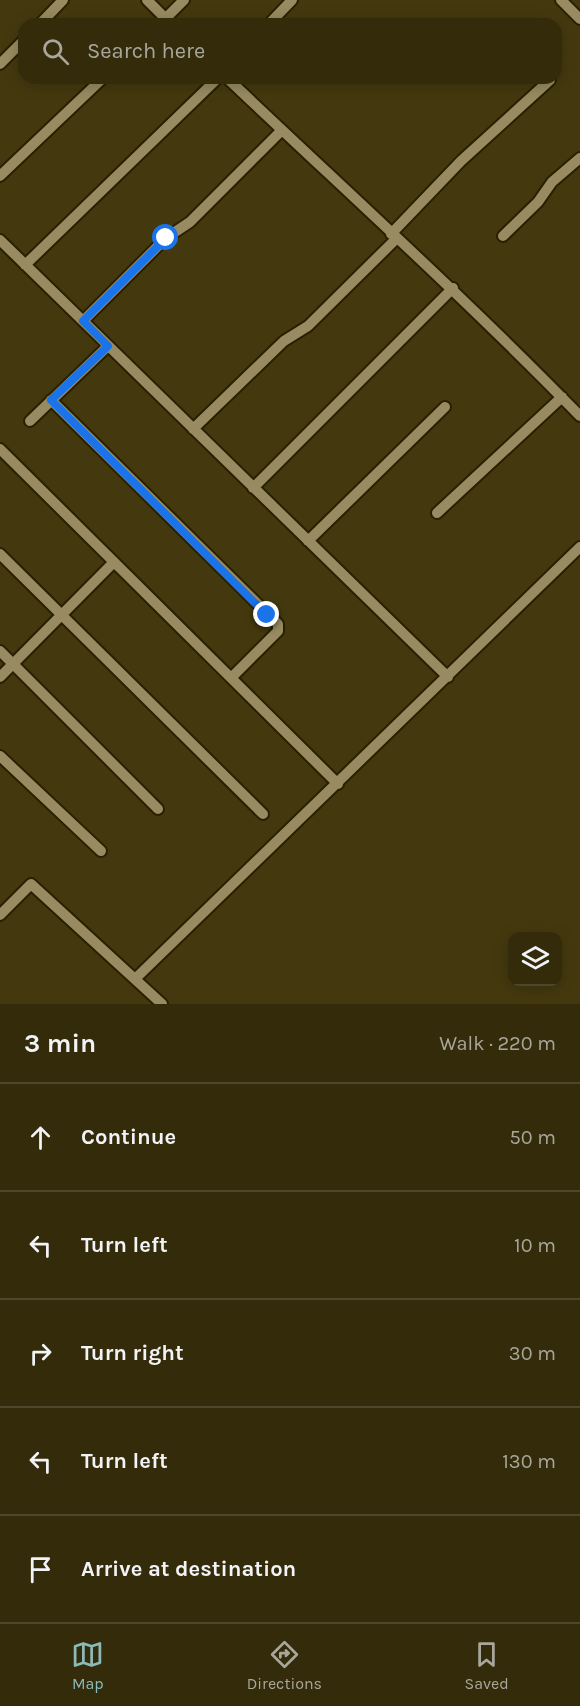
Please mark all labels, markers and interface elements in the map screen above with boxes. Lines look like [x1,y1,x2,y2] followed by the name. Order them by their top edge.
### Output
[18,18,562,84] search box
[39,35,72,68] icon: search
[87,38,205,64] text: Search here
[152,224,178,250] route start
[253,601,279,627] route end
[508,932,562,986] map controls
[508,932,562,986] button: layers
[24,1028,96,1059] text: 3 min
[439,1032,556,1055] text: Walk · 220 m
[24,1121,57,1154] icon: ahead
[81,1124,176,1150] text: Continue
[509,1126,556,1149] text: 50 m
[24,1229,57,1262] icon: left
[81,1232,168,1258] text: Turn left
[514,1234,556,1257] text: 10 m
[24,1337,57,1370] icon: right
[81,1340,184,1366] text: Turn right
[509,1342,556,1365] text: 30 m
[24,1445,57,1478] icon: left
[81,1448,168,1474] text: Turn left
[502,1450,556,1473] text: 130 m
[24,1553,57,1586] icon: arrive
[81,1556,296,1582] text: Arrive at destination
[71,1638,104,1693] tab: Map
[247,1638,322,1693] tab: Directions
[465,1638,509,1693] tab: Saved

